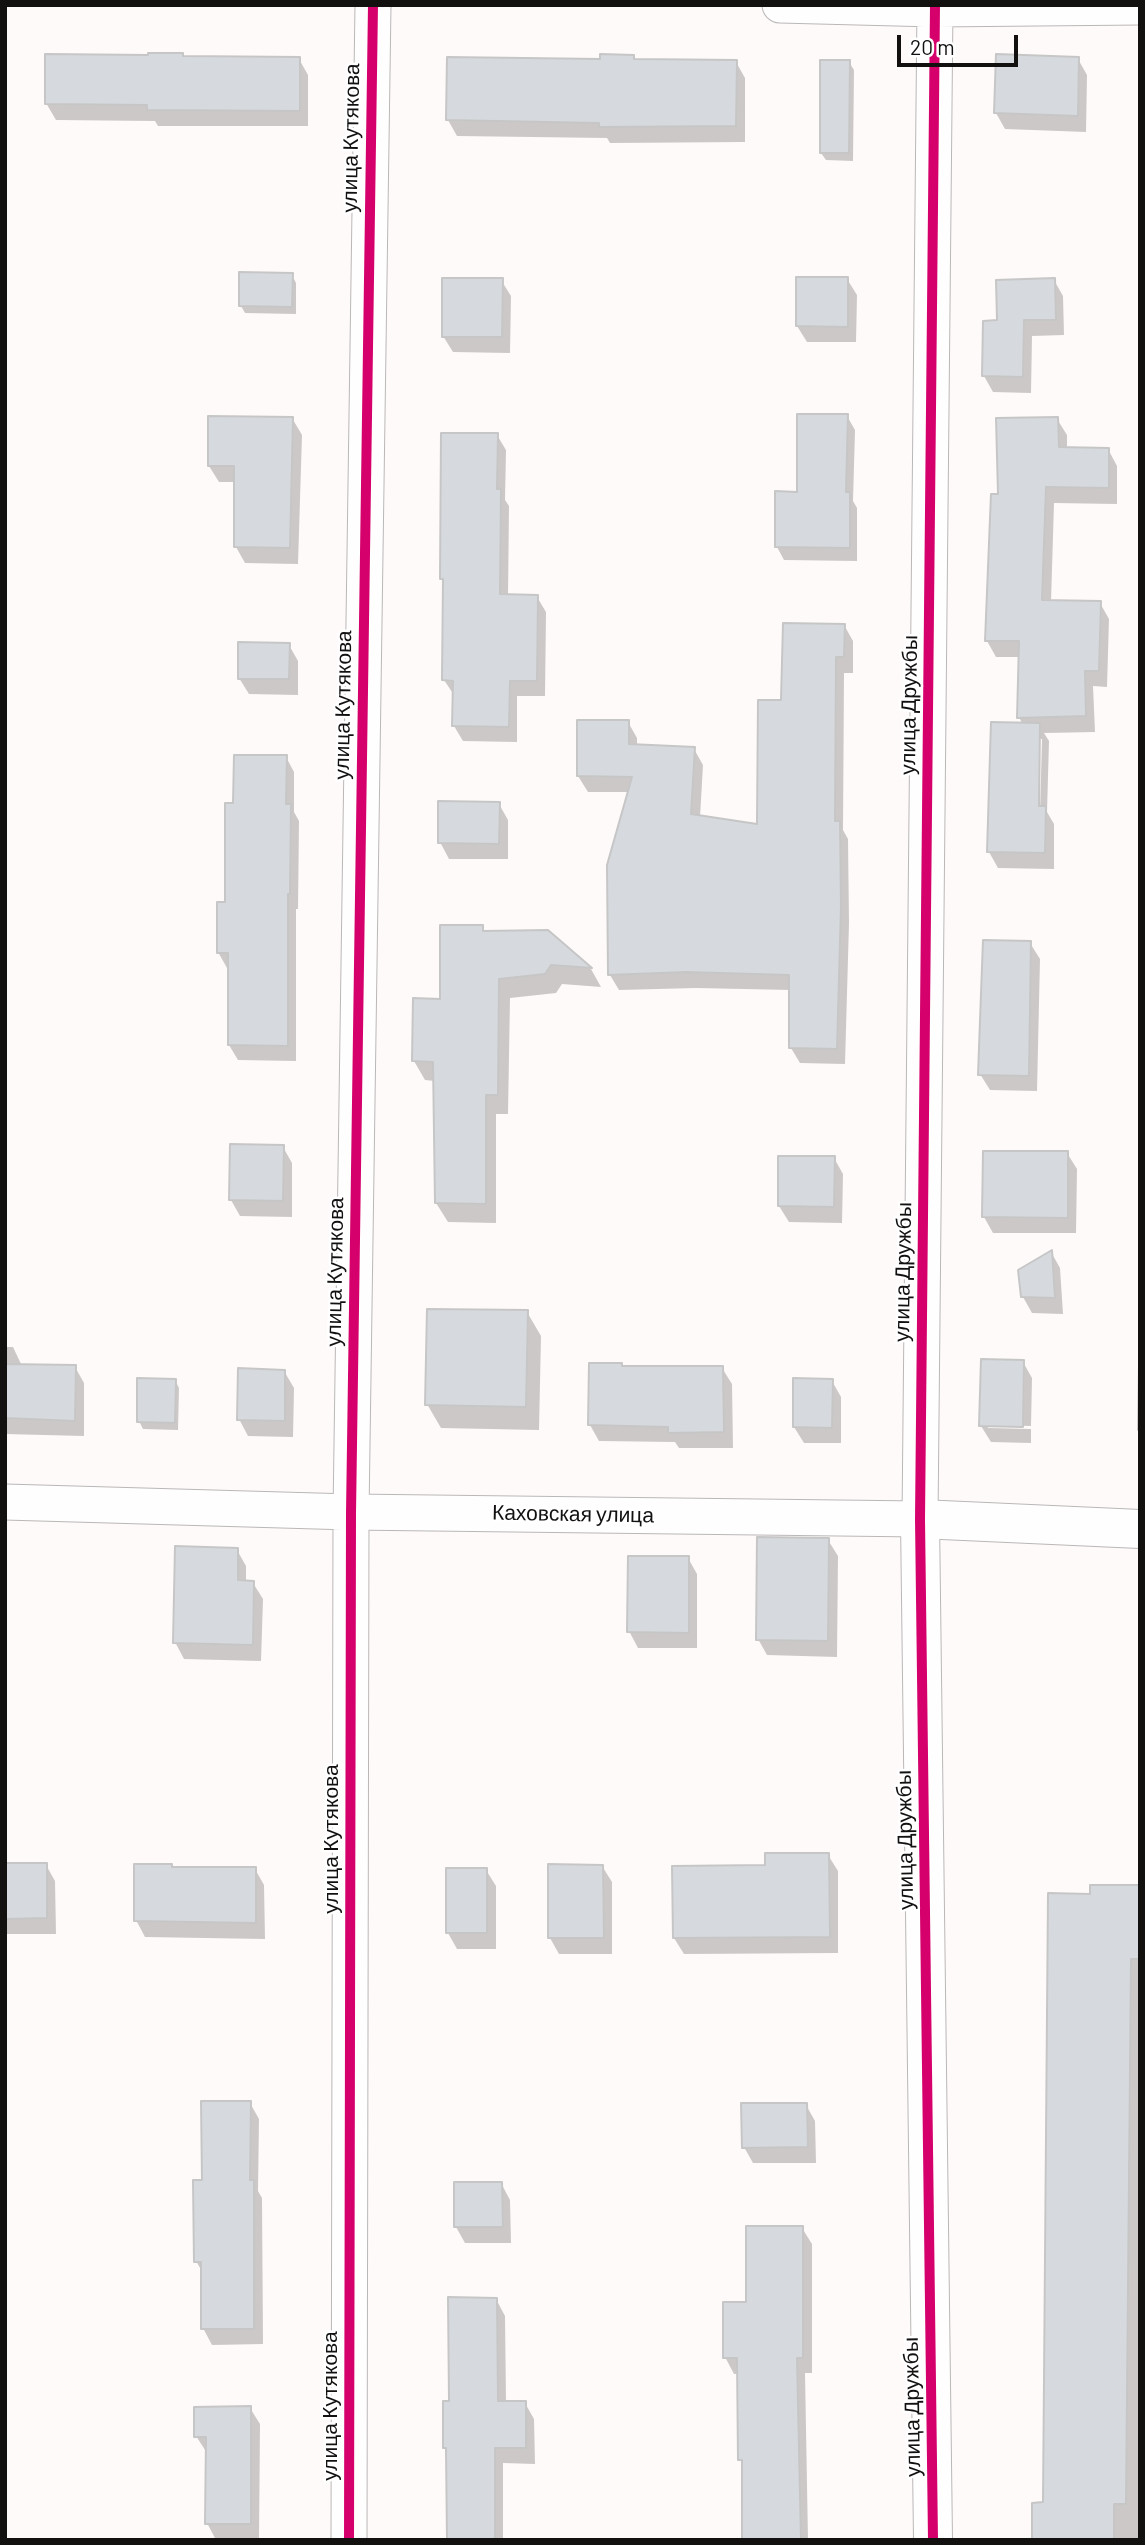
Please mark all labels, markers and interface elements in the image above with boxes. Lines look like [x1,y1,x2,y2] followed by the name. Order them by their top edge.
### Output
[900,21,1021,65] scale bar
[910,34,955,59] text: 20 m
[337,63,365,213] street label: улица Кутякова
[329,630,357,780] street label: улица Кутякова
[895,635,923,775] street label: улица Дружбы
[321,1197,349,1347] street label: улица Кутякова
[889,1202,917,1342] street label: улица Дружбы
[492,1500,654,1528] street label: Каховская улица
[318,1764,344,1914] street label: улица Кутякова
[891,1770,919,1910] street label: улица Дружбы
[317,2331,343,2481] street label: улица Кутякова
[898,2337,926,2477] street label: улица Дружбы

